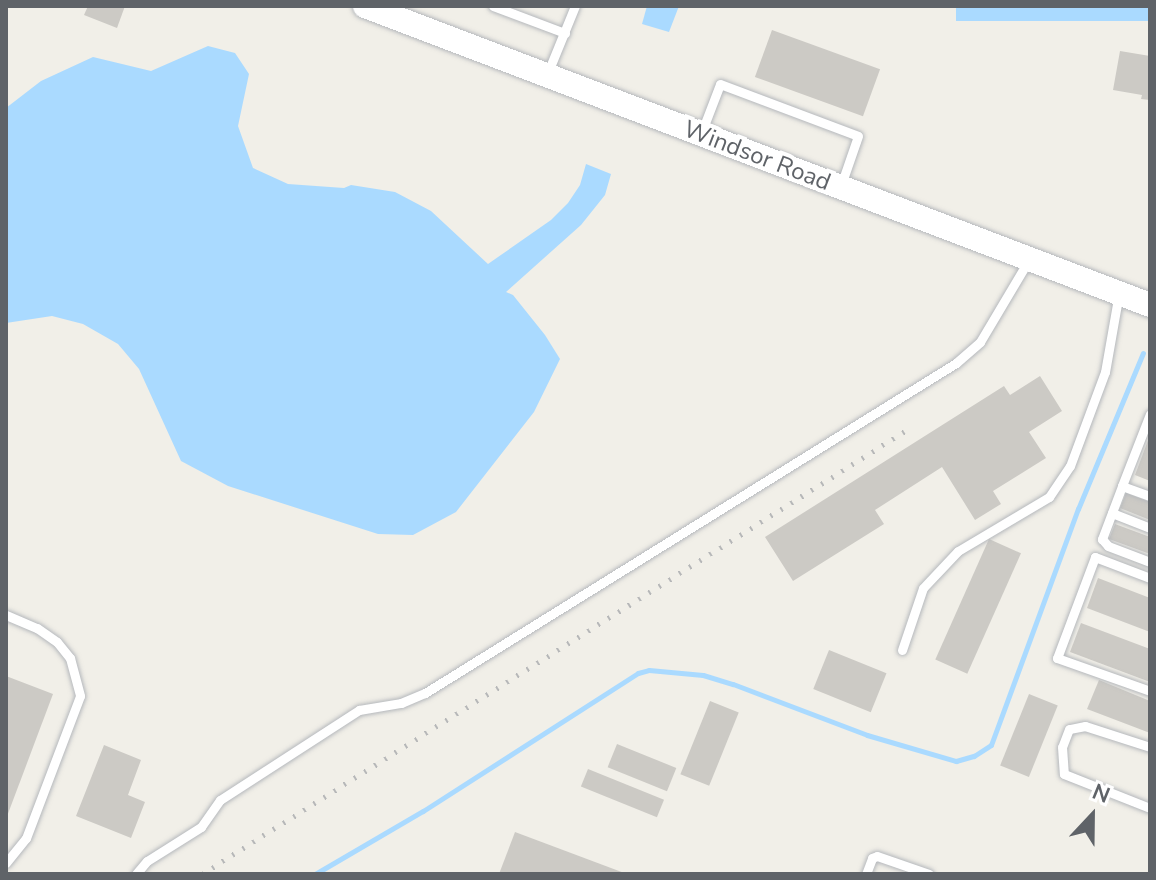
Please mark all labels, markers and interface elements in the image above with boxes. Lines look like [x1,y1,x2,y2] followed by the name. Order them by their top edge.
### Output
[679,115,835,197] street label: Windsor Road
[1052,776,1132,856] north arrow
[1088,777,1114,811] text: N

